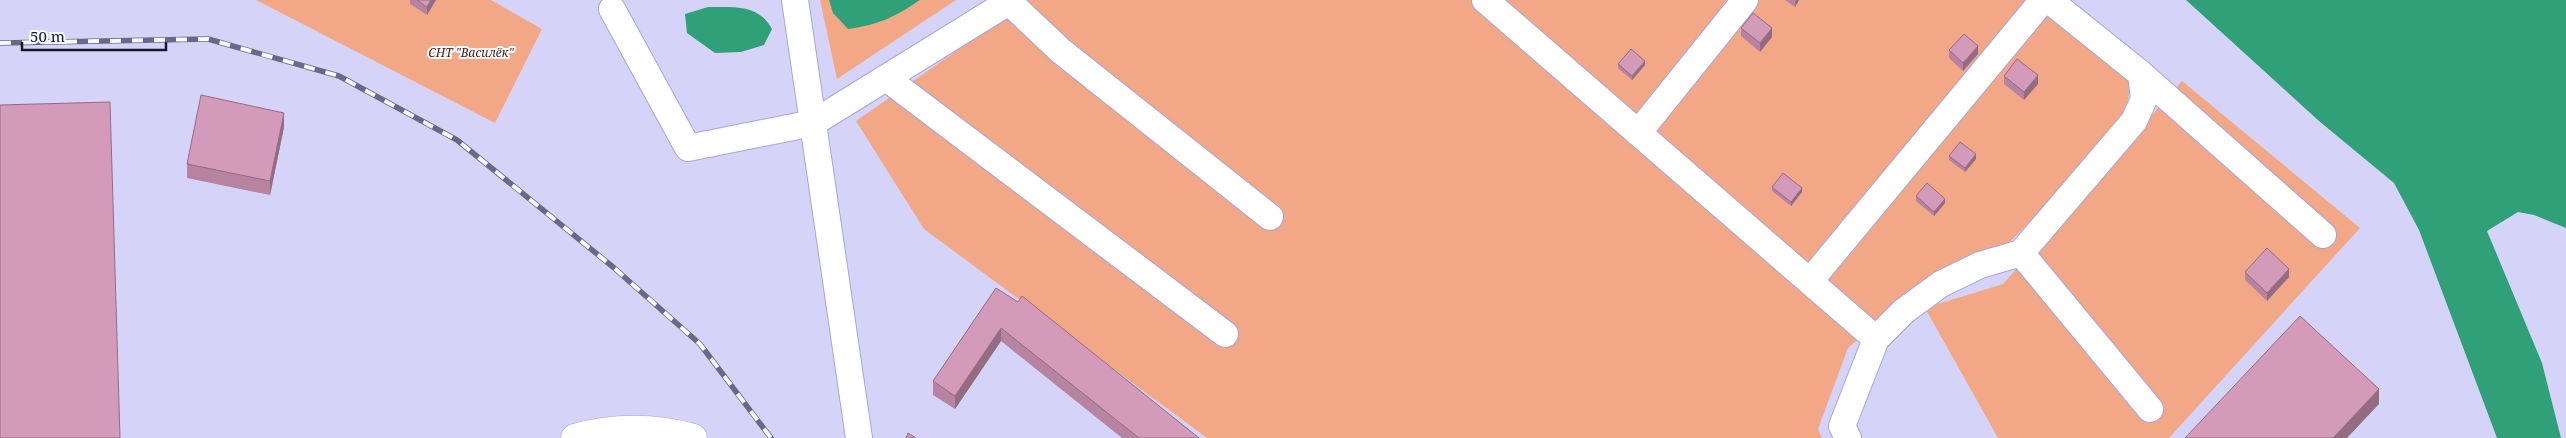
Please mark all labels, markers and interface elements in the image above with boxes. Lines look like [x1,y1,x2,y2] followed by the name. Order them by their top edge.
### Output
[22,20,166,52] scale bar
[30,26,65,46] text: 50 m
[428,44,515,61] park label: СНТ "Василёк"

